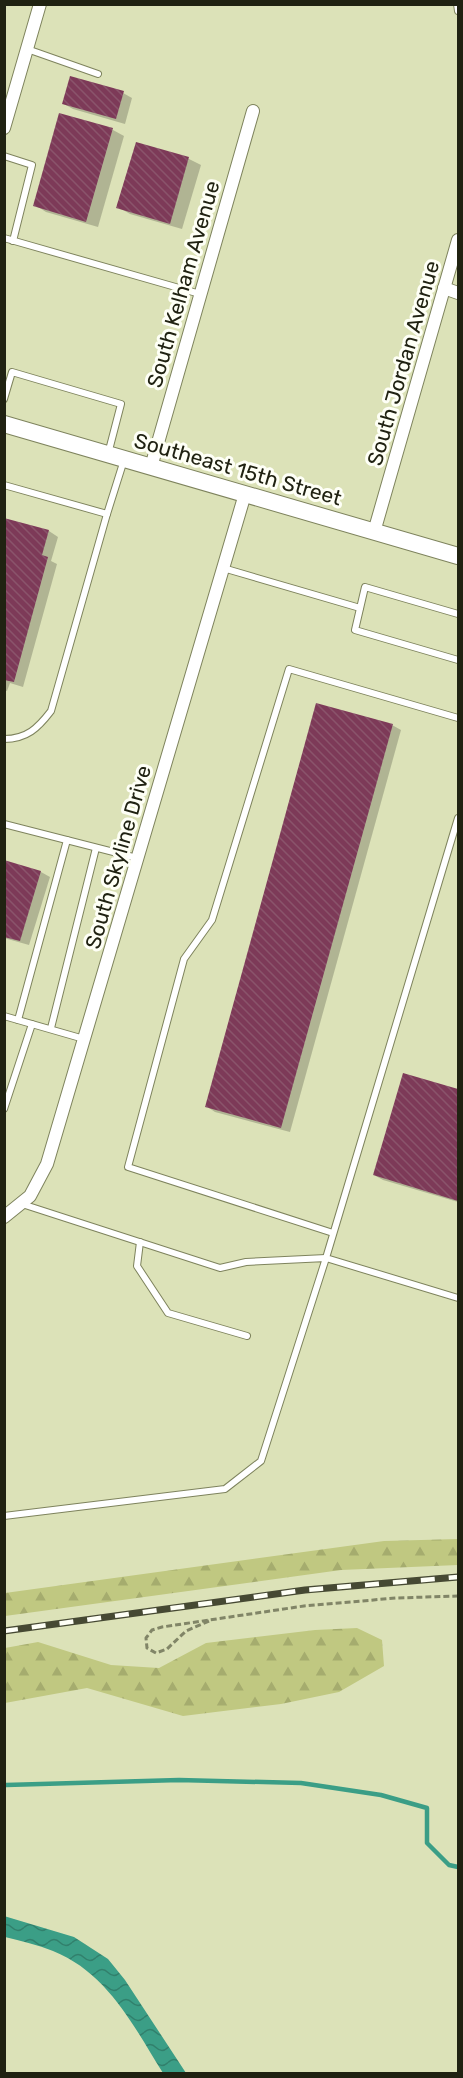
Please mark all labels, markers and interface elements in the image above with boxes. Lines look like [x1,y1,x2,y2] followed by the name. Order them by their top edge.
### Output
[141,178,225,390] street label: South Kelham Avenue
[362,258,444,468] street label: South Jordan Avenue
[131,427,345,511] street label: Southeast 15th Street
[80,762,156,952] street label: South Skyline Drive

